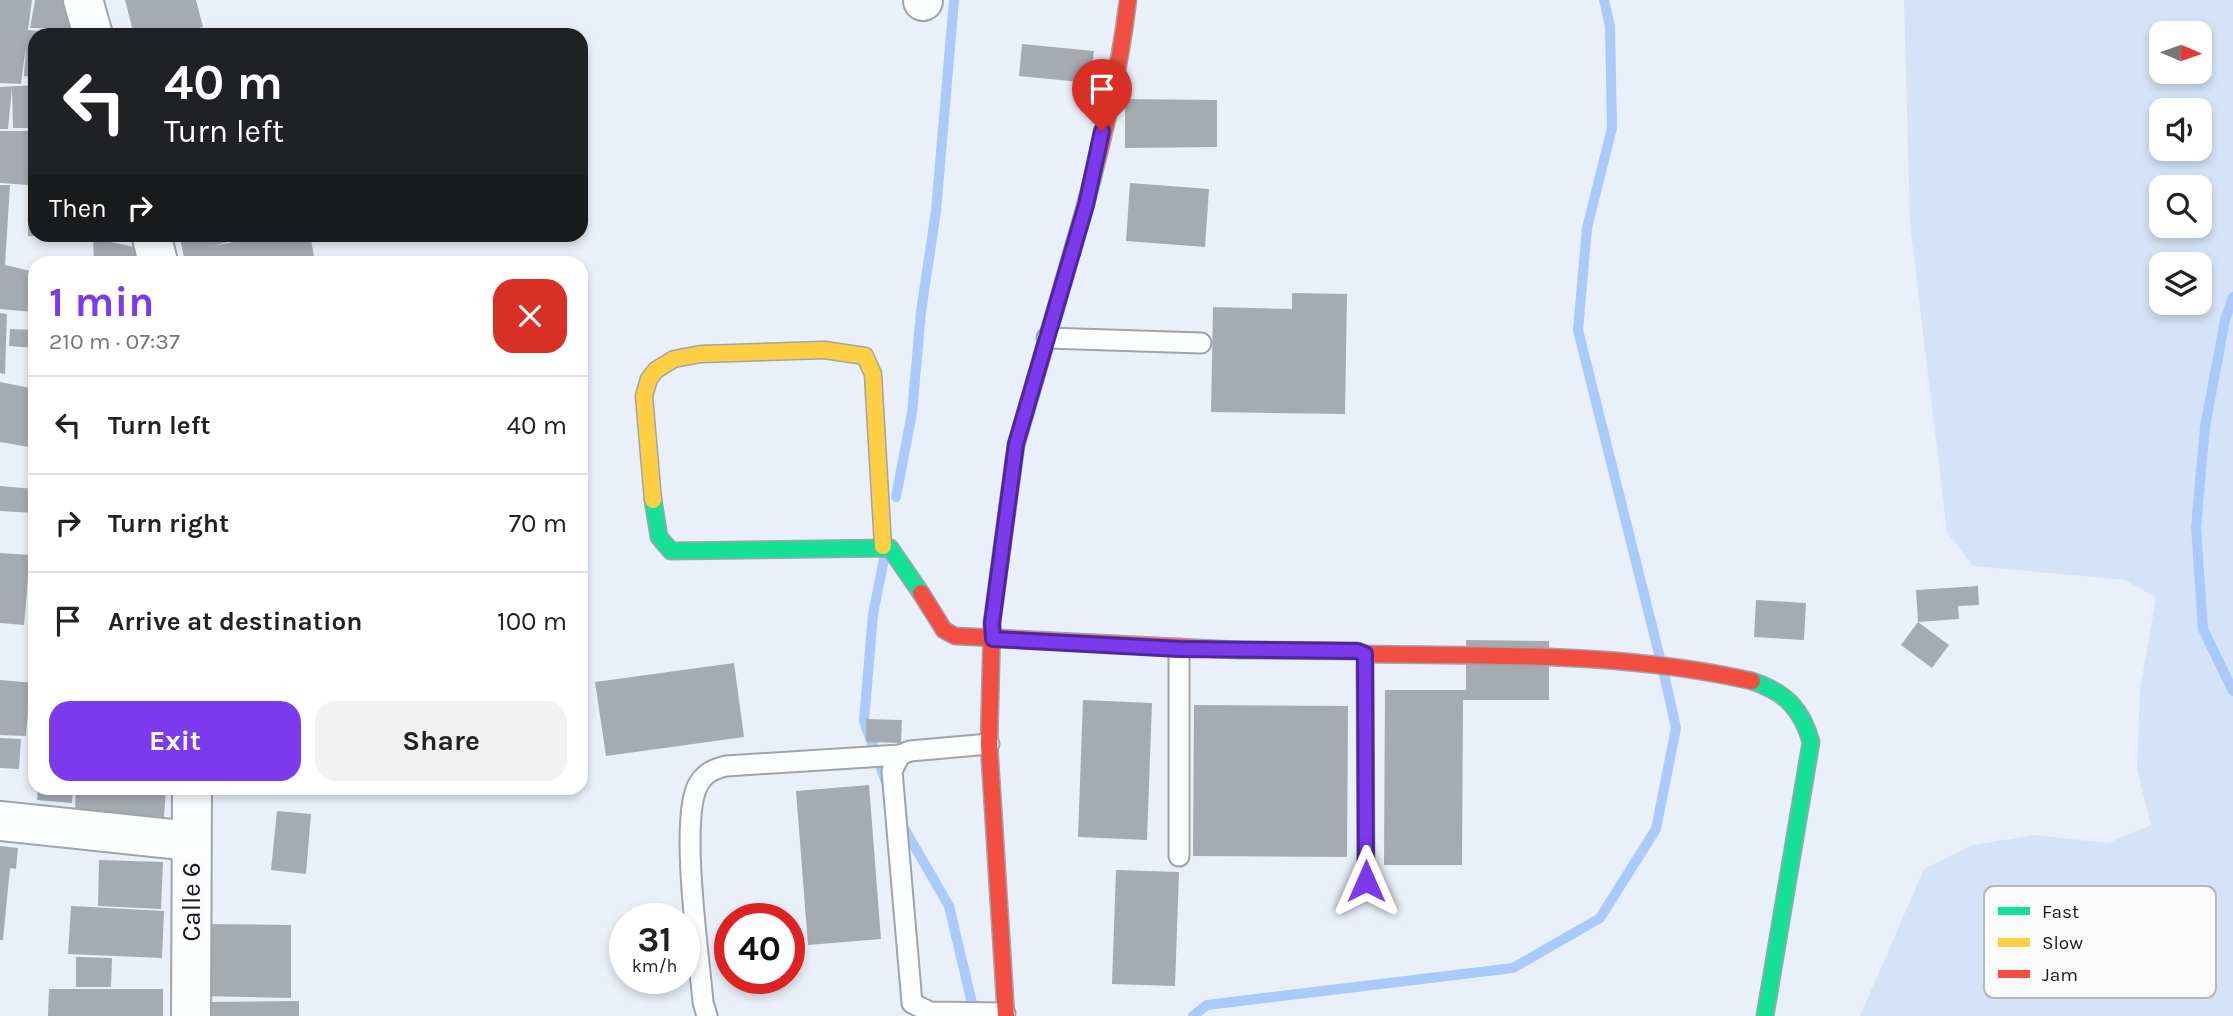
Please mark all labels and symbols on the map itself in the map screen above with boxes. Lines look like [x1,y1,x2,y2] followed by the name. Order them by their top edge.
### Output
[2149,21,2212,84] north arrow
[1072,59,1132,131] pin
[1329,844,1403,918] position arrow
[176,862,207,942] street label: Calle 6
[1984,886,2216,998] legend
[2042,901,2079,923] text: Fast
[714,903,805,994] speed limit sign: 40
[2042,932,2083,954] text: Slow
[2042,964,2078,986] text: Jam

